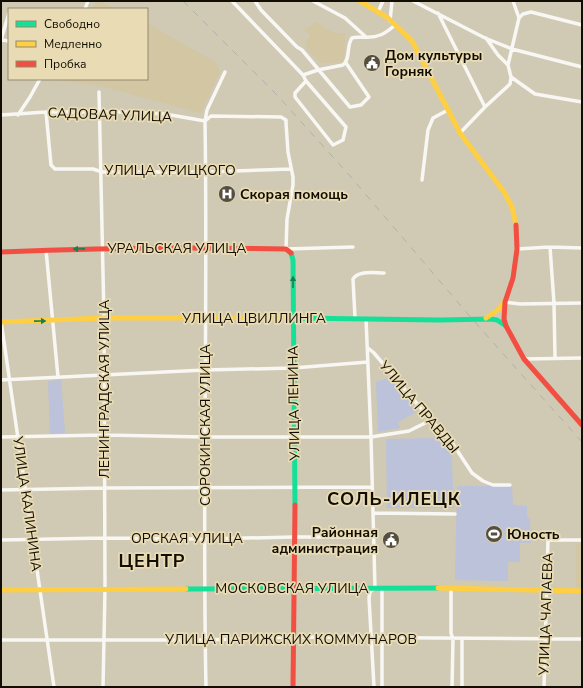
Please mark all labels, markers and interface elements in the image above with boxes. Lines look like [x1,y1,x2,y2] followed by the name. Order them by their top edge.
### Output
[8,8,148,80] legend
[44,16,100,32] text: Свободно
[44,36,102,52] text: Медленно
[385,46,482,81] place label: Дом культуры Горняк
[362,53,382,73] public building icon: Дом культуры Горняк
[44,56,87,72] text: Пробка
[47,103,173,127] street label: САДОВАЯ УЛИЦА
[103,161,236,180] street label: УЛИЦА УРИЦКОГО
[217,184,237,204] hospital icon: Скорая помощь
[240,185,348,204] place label: Скорая помощь
[107,239,246,258] street label: УРАЛЬСКАЯ УЛИЦА
[72,246,85,252] one-way arrow
[289,276,296,288] one-way arrow
[95,299,114,479] street label: ЛЕНИНГРАДСКАЯ УЛИЦА
[181,309,326,328] street label: УЛИЦА ЦВИЛЛИНГА
[34,318,47,324] one-way arrow
[196,344,215,506] street label: СОРОКИНСКАЯ УЛИЦА
[283,345,305,462] street label: УЛИЦА ЛЕНИНА
[374,356,463,457] street label: УЛИЦА ПРАВДЫ
[8,434,46,573] street label: УЛИЦА КАЛИНИНА
[327,487,461,511] district label: СОЛЬ-ИЛЕЦК
[272,523,378,558] place label: Районная администрация
[484,524,504,544] sports icon: Юность
[507,525,560,544] place label: Юность
[131,529,243,548] street label: ОРСКАЯ УЛИЦА
[381,530,401,550] public building icon: Районная администрация
[118,549,186,573] district label: ЦЕНТР
[534,552,558,677] street label: УЛИЦА ЧАПАЕВА
[215,579,369,598] street label: МОСКОВСКАЯ УЛИЦА
[164,630,417,649] street label: УЛИЦА ПАРИЖСКИХ КОММУНАРОВ

